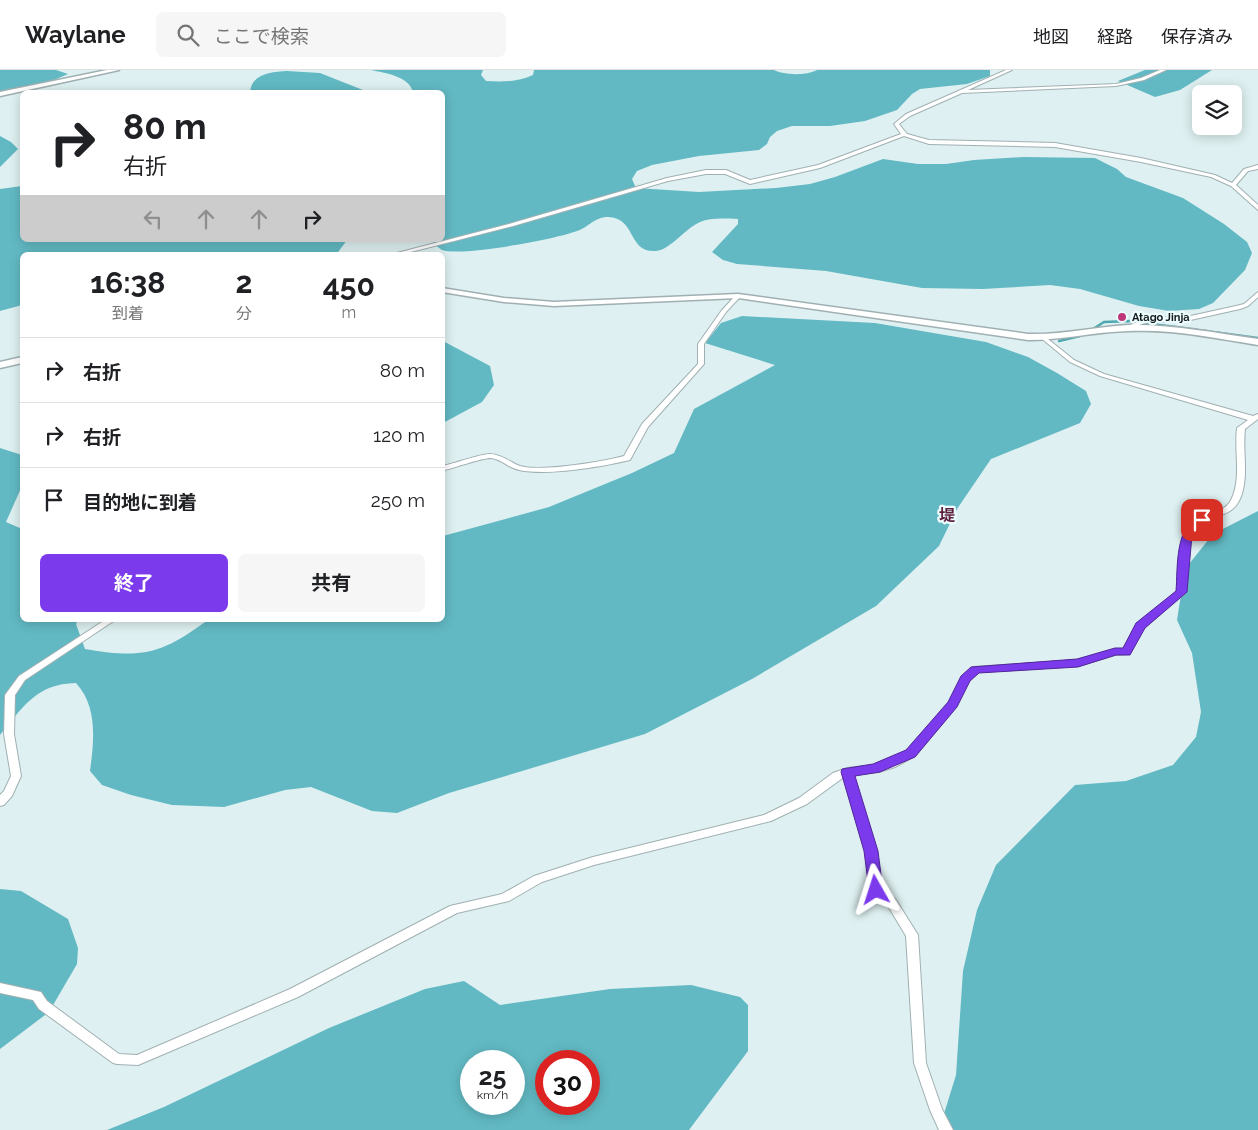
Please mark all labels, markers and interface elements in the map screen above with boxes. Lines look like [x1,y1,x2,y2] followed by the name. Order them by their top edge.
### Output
[156,12,506,57] search box
[25,20,126,49] text: Waylane
[174,21,202,49] icon: search
[214,25,309,47] text: ここで検索
[1033,26,1069,47] text: 地図
[1097,26,1133,47] text: 経路
[1161,26,1233,47] text: 保存済み
[1192,85,1242,135] map controls
[1192,85,1242,135] button: layers
[123,106,207,147] text: 80 m
[40,110,105,175] icon: right
[123,153,167,179] text: 右折
[139,205,167,233] icon: left
[192,205,220,233] icon: ahead
[245,205,273,233] icon: ahead
[298,205,326,233] icon: right
[90,265,165,300] text: 16:38
[236,265,253,300] text: 2
[323,268,375,303] text: 450
[341,303,356,322] text: m
[112,304,144,323] text: 到着
[236,304,252,323] text: 分
[1116,311,1128,323] marker: Atago Jinja
[1132,311,1190,324] place label: Atago Jinja
[40,356,68,384] icon: right
[380,359,425,381] text: 80 m
[83,361,121,383] text: 右折
[40,421,68,449] icon: right
[373,424,425,446] text: 120 m
[83,426,121,448] text: 右折
[40,486,68,514] icon: arrive
[371,489,425,511] text: 250 m
[83,491,197,513] text: 目的地に到着
[1181,499,1223,541] pin
[939,506,955,525] district label: 堤
[1188,506,1216,534] icon: arrive
[40,554,228,612] button: 終了
[238,554,425,612] button: 共有
[849,863,901,915] position arrow
[535,1050,600,1115] speed limit sign: 30
[479,1061,506,1091] text: 25
[477,1088,508,1102] text: km/h

